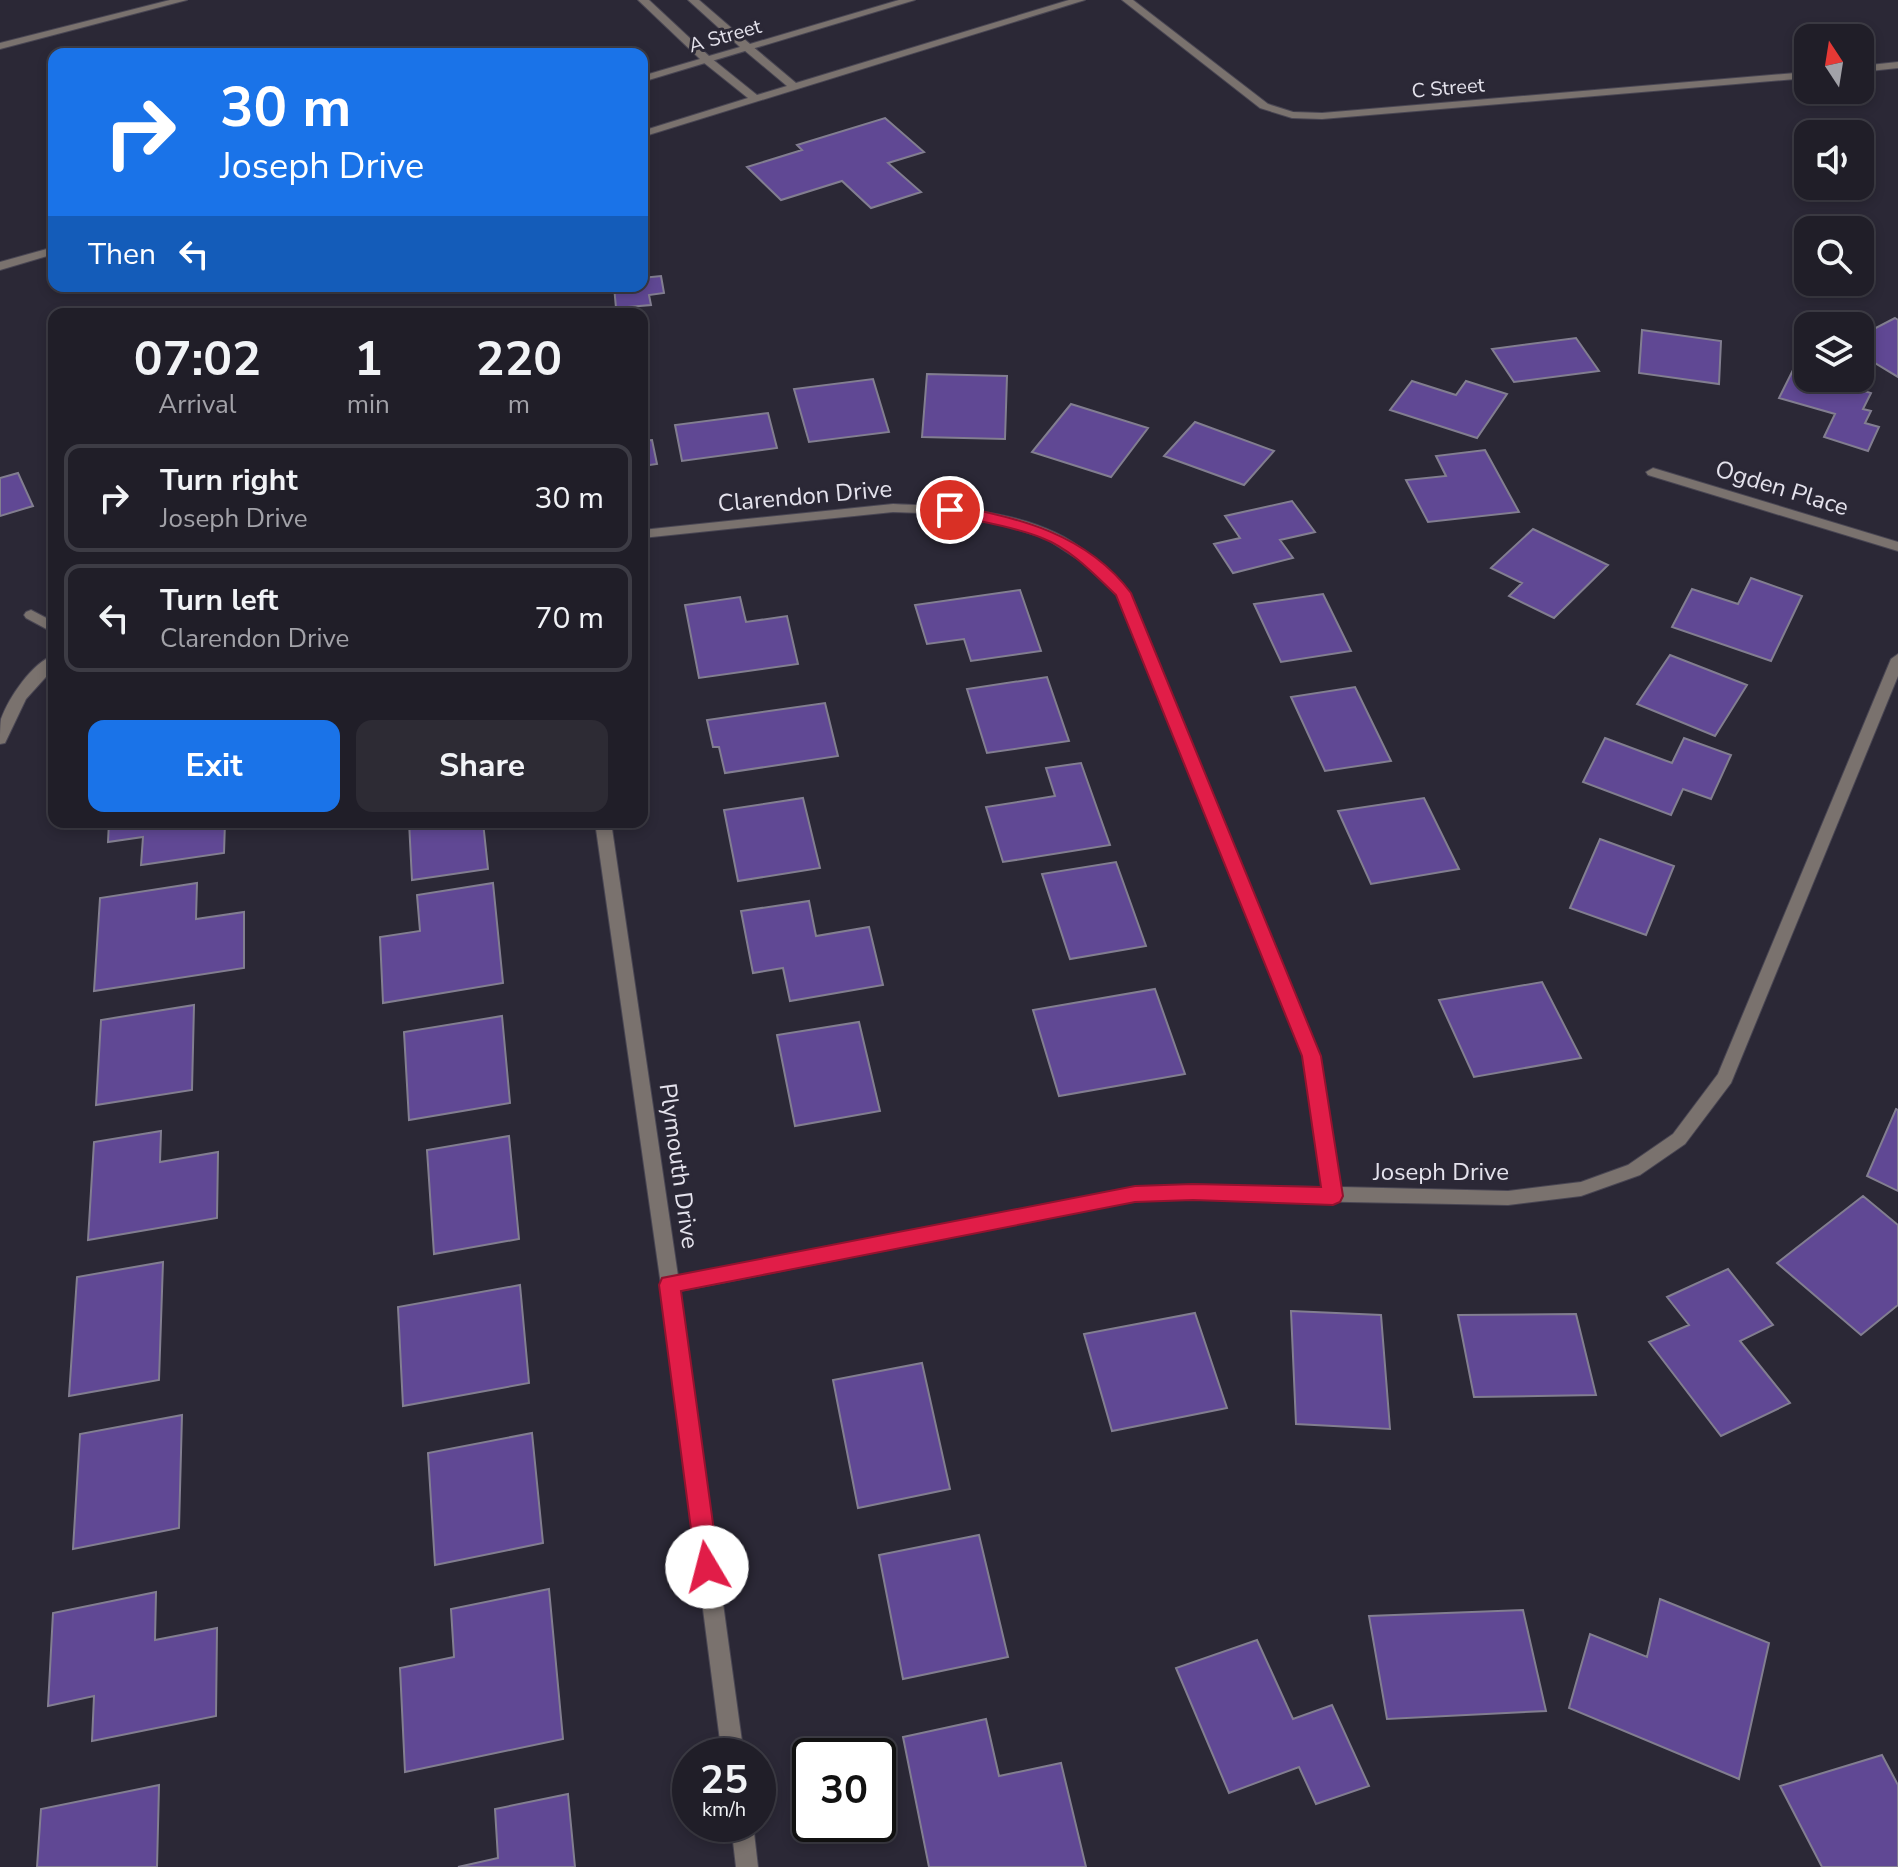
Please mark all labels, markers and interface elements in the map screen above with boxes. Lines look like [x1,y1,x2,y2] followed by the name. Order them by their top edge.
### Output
[686,13,765,59] street label: A Street
[1794,24,1874,104] north arrow
[1794,24,1874,392] map controls
[220,69,351,146] text: 30 m
[1410,71,1487,105] street label: C Street
[88,80,192,184] icon: right
[1794,120,1874,200] button: sound
[220,142,424,191] text: Joseph Drive
[1794,216,1874,296] button: search
[172,232,216,276] icon: left
[88,234,156,275] text: Then
[1794,312,1874,392] button: layers
[134,326,261,392] text: 07:02
[354,326,383,392] text: 1
[476,326,562,392] text: 220
[158,387,237,422] text: Arrival
[347,387,390,422] text: min
[508,387,530,422] text: m
[1711,453,1853,523] street label: Ogden Place
[160,460,298,501] text: Turn right
[717,472,893,520] street label: Clarendon Drive
[92,476,136,520] icon: right
[916,476,984,544] pin
[535,478,604,519] text: 30 m
[928,488,972,532] icon: arrive
[160,501,308,536] text: Joseph Drive
[160,580,278,621] text: Turn left
[92,596,136,640] icon: left
[535,598,604,639] text: 70 m
[160,621,349,656] text: Clarendon Drive
[88,720,340,812] button: Exit
[356,720,608,812] button: Share
[652,1081,706,1251] street label: Plymouth Drive
[1372,1156,1509,1188] street label: Joseph Drive
[665,1525,749,1609] position arrow
[792,1738,896,1842] speed limit sign: 30
[700,1753,748,1807] text: 25
[702,1796,746,1823] text: km/h

